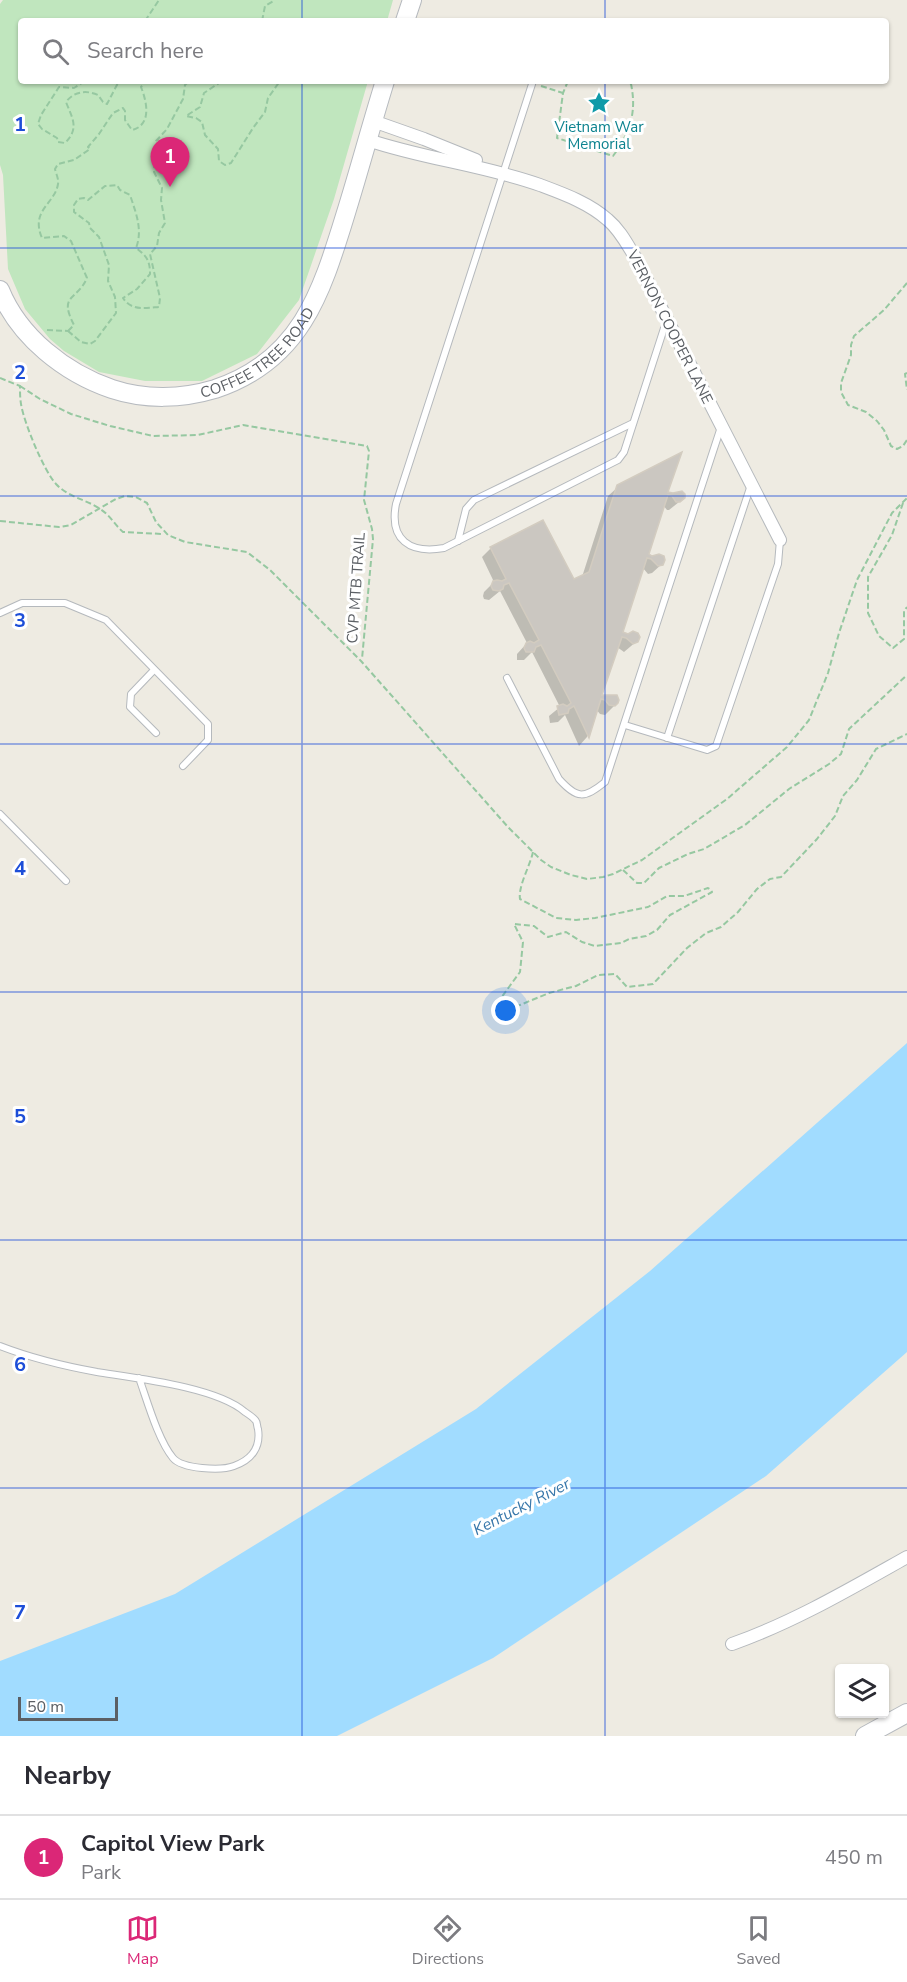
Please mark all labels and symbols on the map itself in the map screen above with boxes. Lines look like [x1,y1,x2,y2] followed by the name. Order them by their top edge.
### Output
[586,90,612,116] place icon: Vietnam War Memorial
[14,111,26,138] text: 1
[553,117,644,154] place label: Vietnam War Memorial
[150,138,190,187] pin: 1
[622,246,718,407] street label: VERNON COOPER LANE
[198,304,319,403] street label: COFFEE TREE ROAD
[14,359,26,386] text: 2
[342,532,370,644] street label: CVP MTB TRAIL
[14,607,26,634] text: 3
[14,855,26,882] text: 4
[491,996,520,1025] your location
[14,1103,26,1130] text: 5
[14,1351,26,1378] text: 6
[469,1472,575,1541] water label: Kentucky River
[14,1599,26,1626] text: 7
[18,1694,118,1722] scale bar

